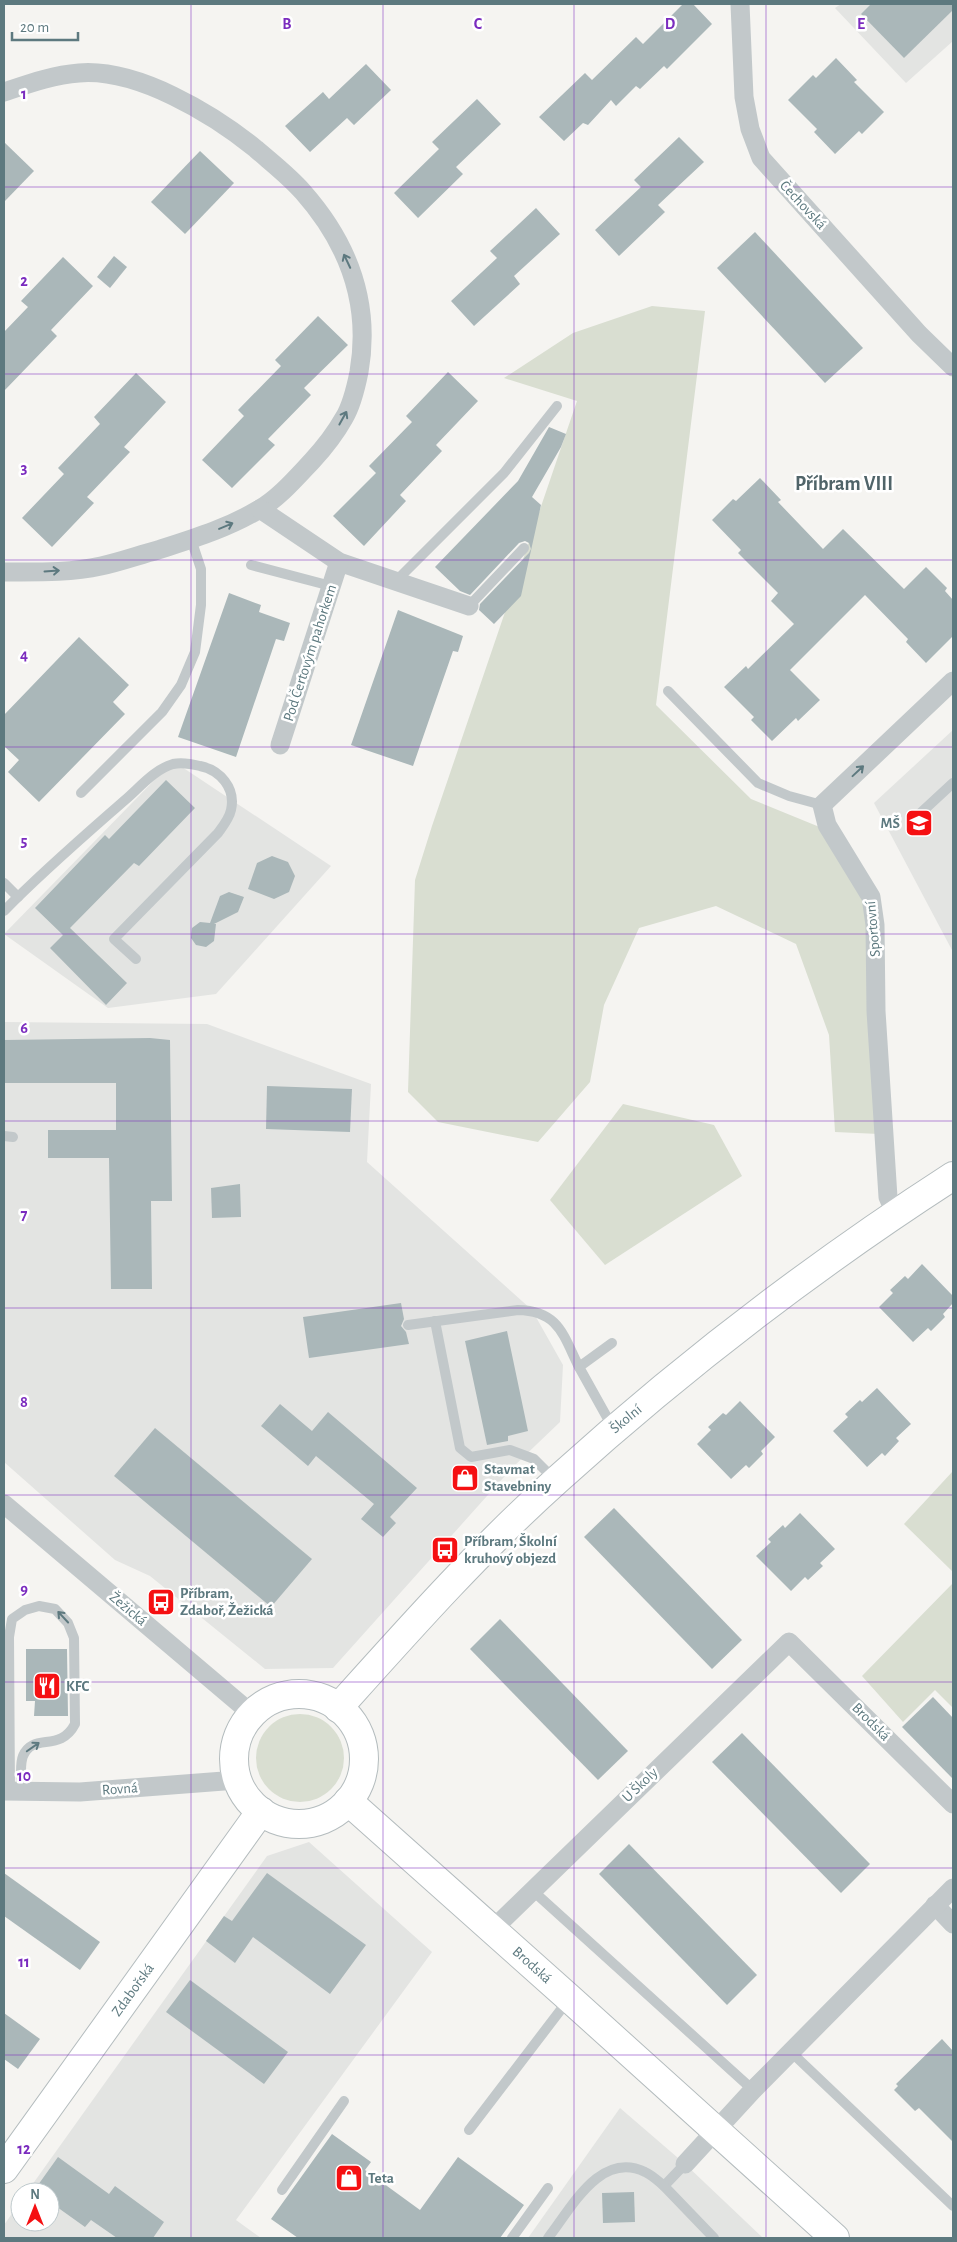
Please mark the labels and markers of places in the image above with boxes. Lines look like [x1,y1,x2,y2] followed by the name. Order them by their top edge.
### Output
[904,808,934,838] school or university icon: MŠ
[881,815,900,831] place label: MŠ
[484,1462,551,1494] place label: Stavmat Stavebniny
[450,1463,480,1493] shop icon: Stavmat Stavebniny
[464,1533,558,1566] place label: Příbram, Školní kruhový objezd
[430,1535,460,1565] bus stop icon: Příbram, Školní kruhový objezd
[180,1586,274,1618] place label: Příbram, Zdaboř, Žežická
[146,1587,176,1617] bus stop icon: Příbram, Zdaboř, Žežická
[32,1671,62,1701] restaurant icon: KFC
[66,1679,90,1694] place label: KFC
[334,2163,364,2193] shop icon: Teta
[368,2171,394,2186] place label: Teta

